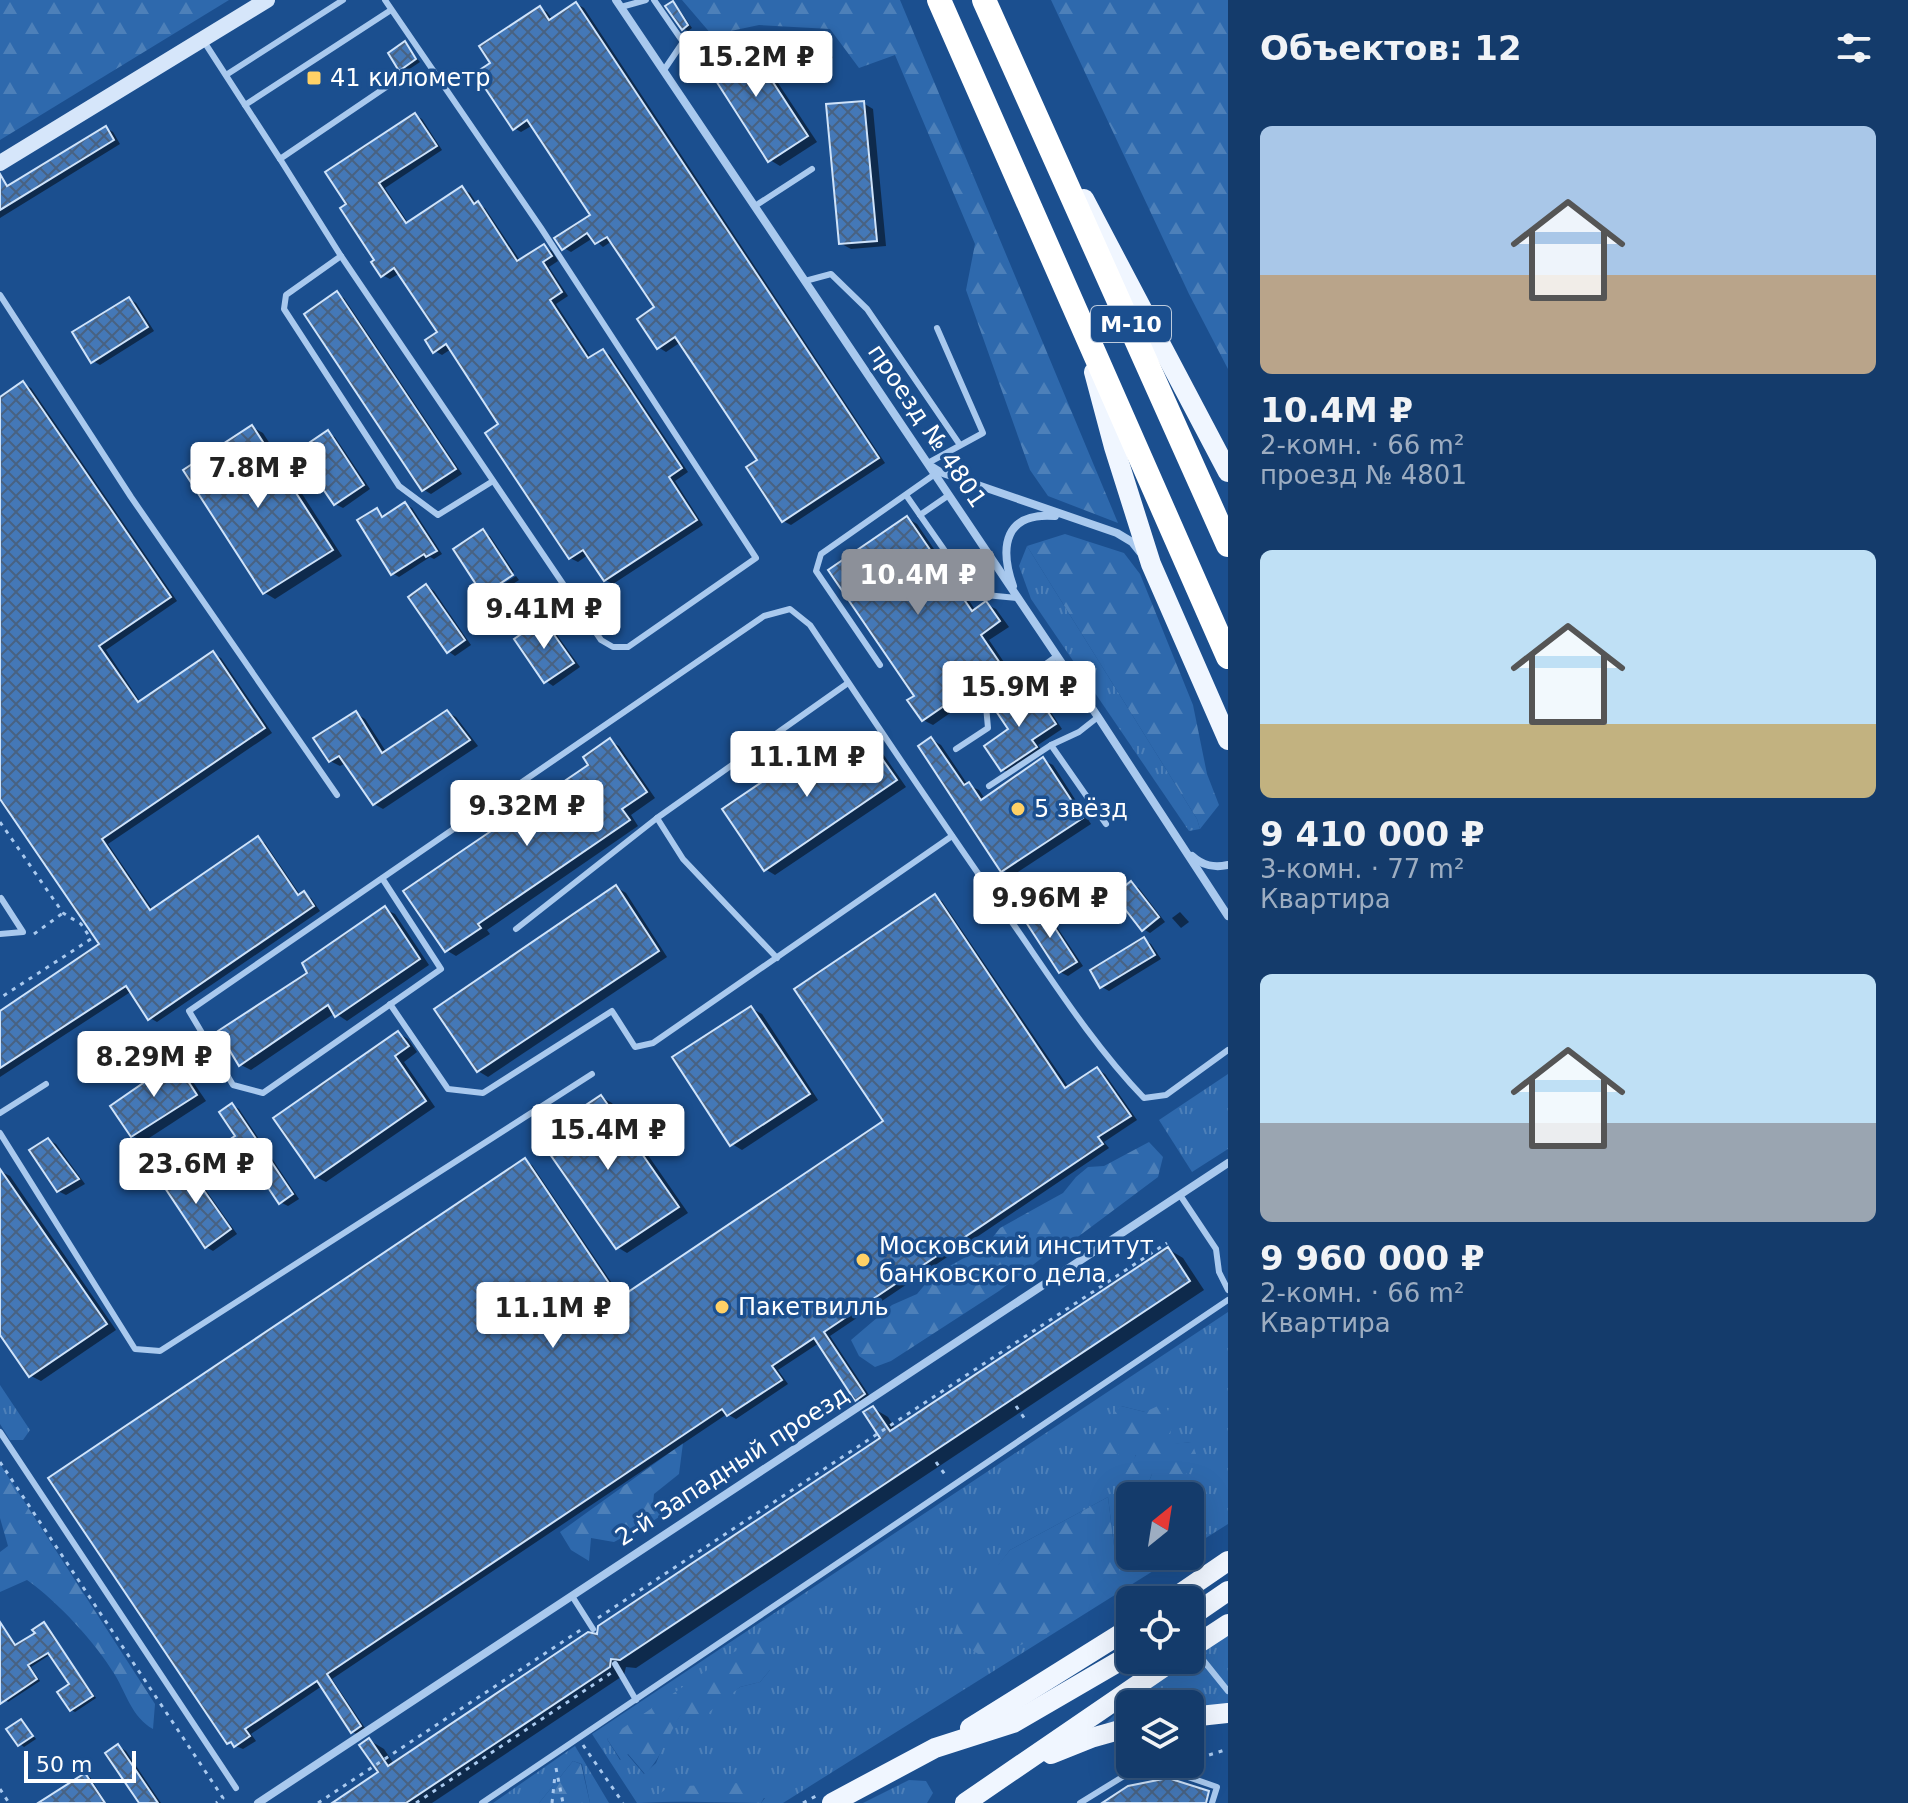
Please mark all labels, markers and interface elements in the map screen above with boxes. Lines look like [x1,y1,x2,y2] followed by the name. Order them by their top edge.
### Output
[1832,26,1876,70] icon: filters
[1260,28,1522,68] text: Объектов: 12
[682,31,830,99] pin: 15.2M ₽
[697,42,815,72] text: 15.2M ₽
[330,64,490,92] place label: 41 километр
[305,69,323,87] marker: 41 километр
[1496,178,1640,322] icon: home
[1091,306,1171,342] road number: М-10
[862,339,992,513] street label: проезд № 4801
[1260,390,1413,430] text: 10.4M ₽
[1260,430,1464,460] text: 2-комн. · 66 m²
[193,442,323,510] pin: 7.8M ₽
[208,453,308,483] text: 7.8M ₽
[1260,460,1467,490] text: проезд № 4801
[844,549,992,617] pin: 10.4M ₽
[859,560,977,590] text: 10.4M ₽
[470,583,618,651] pin: 9.41M ₽
[485,594,603,624] text: 9.41M ₽
[1496,602,1640,746] icon: home
[945,661,1093,729] pin: 15.9M ₽
[960,672,1078,702] text: 15.9M ₽
[733,731,881,799] pin: 11.1M ₽
[748,742,866,772] text: 11.1M ₽
[453,780,601,848] pin: 9.32M ₽
[468,791,586,821] text: 9.32M ₽
[1034,795,1128,823] place label: 5 звёзд
[1009,800,1027,818] marker: 5 звёзд
[1260,814,1485,854] text: 9 410 000 ₽
[1260,854,1464,884] text: 3-комн. · 77 m²
[976,872,1124,940] pin: 9.96M ₽
[991,883,1109,913] text: 9.96M ₽
[1260,884,1391,914] text: Квартира
[1496,1026,1640,1170] icon: home
[80,1031,228,1099] pin: 8.29M ₽
[95,1042,213,1072] text: 8.29M ₽
[534,1104,682,1172] pin: 15.4M ₽
[549,1115,667,1145] text: 15.4M ₽
[122,1138,270,1206] pin: 23.6M ₽
[137,1149,255,1179] text: 23.6M ₽
[879,1232,1154,1288] place label: Московский институт банковского дела
[1260,1238,1485,1278] text: 9 960 000 ₽
[854,1251,872,1269] marker: Московский институт банковского дела
[1260,1278,1464,1308] text: 2-комн. · 66 m²
[479,1282,627,1350] pin: 11.1M ₽
[494,1293,612,1323] text: 11.1M ₽
[738,1293,889,1321] place label: Пакетвилль
[713,1298,731,1316] marker: Пакетвилль
[1260,1308,1391,1338] text: Квартира
[610,1380,854,1552] street label: 2-й Западный проезд
[1116,1482,1204,1570] north arrow
[1116,1482,1204,1778] map controls
[1116,1586,1204,1674] button: locate
[1116,1690,1204,1778] button: layers
[24,1747,136,1783] scale bar
[36,1752,92,1777] text: 50 m

